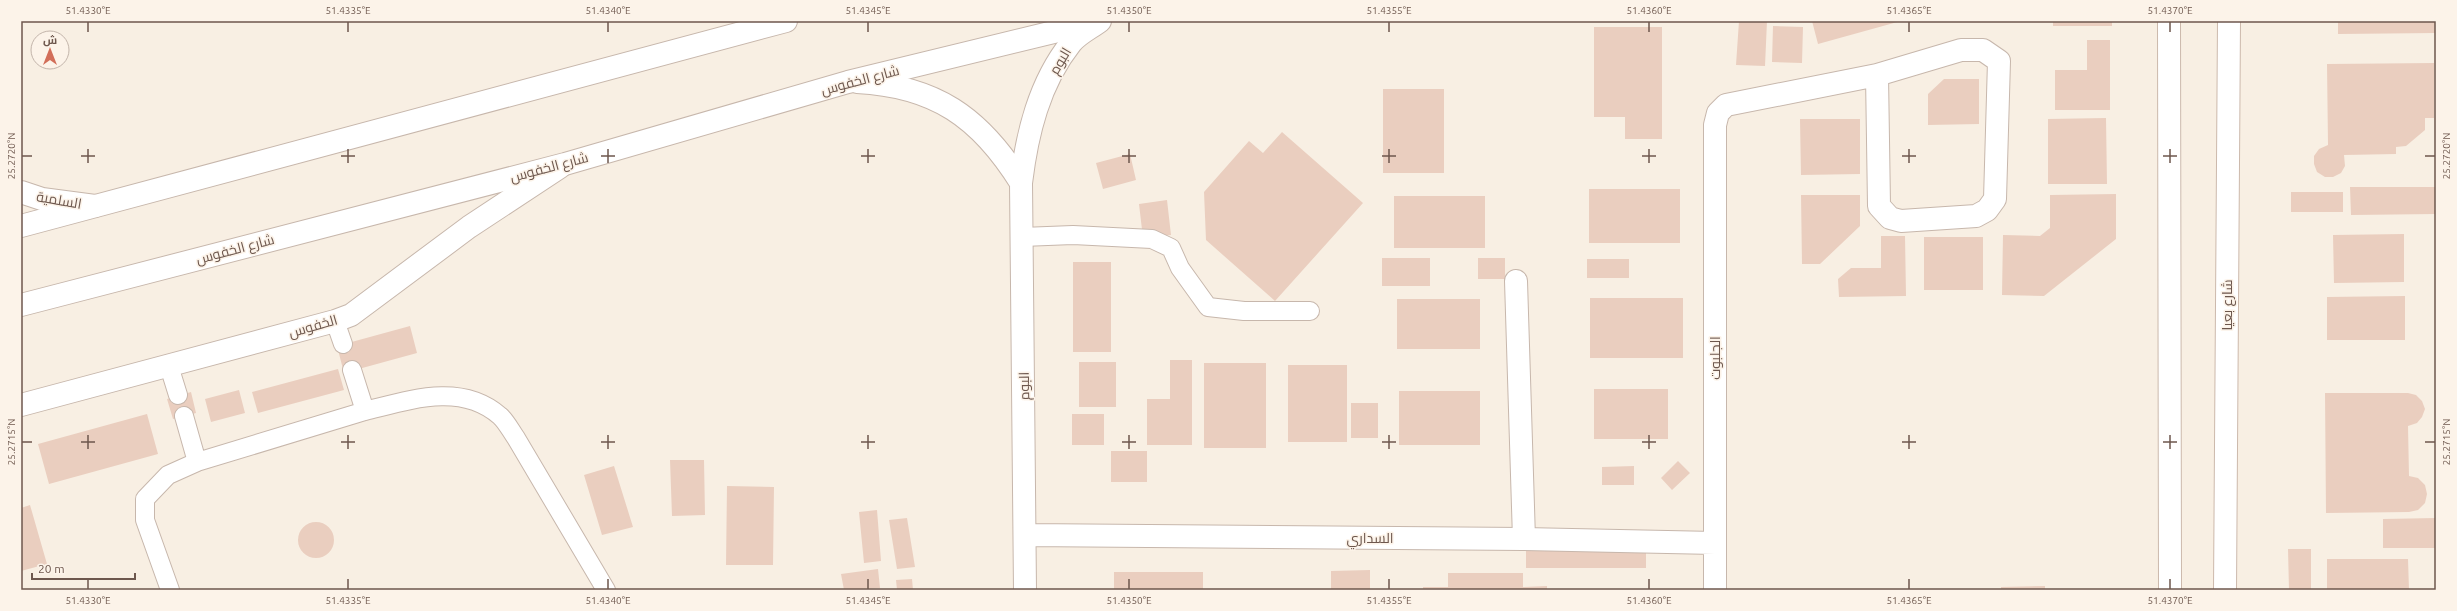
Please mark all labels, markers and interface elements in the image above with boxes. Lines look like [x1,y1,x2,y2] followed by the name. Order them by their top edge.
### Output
[65,5,111,16] text: 51.4330°E
[325,5,371,16] text: 51.4335°E
[585,5,631,16] text: 51.4340°E
[845,5,891,16] text: 51.4345°E
[1106,5,1152,16] text: 51.4350°E
[1366,5,1412,16] text: 51.4355°E
[1626,5,1672,16] text: 51.4360°E
[1886,5,1932,16] text: 51.4365°E
[2147,5,2193,16] text: 51.4370°E
[30,30,70,70] north arrow
[43,34,57,47] text: ش
[1046,45,1076,78] street label: البوم
[819,62,901,99] street label: شارع الخفوس
[6,133,17,179] text: 25.2720°N
[2441,133,2452,179] text: 25.2720°N
[508,149,590,186] street label: شارع الخفوس
[35,188,83,212] street label: السلمية
[194,231,276,268] street label: شارع الخفوس
[2219,279,2236,331] street label: شارع بعيا
[287,311,339,341] street label: الخفوس
[1707,336,1723,380] street label: الجلبوت
[1016,372,1034,400] street label: البوم
[6,419,17,465] text: 25.2715°N
[2441,419,2452,465] text: 25.2715°N
[1346,530,1394,550] street label: السداري
[32,555,135,581] scale bar
[38,562,65,575] text: 20 m
[65,595,111,606] text: 51.4330°E
[325,595,371,606] text: 51.4335°E
[585,595,631,606] text: 51.4340°E
[845,595,891,606] text: 51.4345°E
[1106,595,1152,606] text: 51.4350°E
[1366,595,1412,606] text: 51.4355°E
[1626,595,1672,606] text: 51.4360°E
[1886,595,1932,606] text: 51.4365°E
[2147,595,2193,606] text: 51.4370°E

